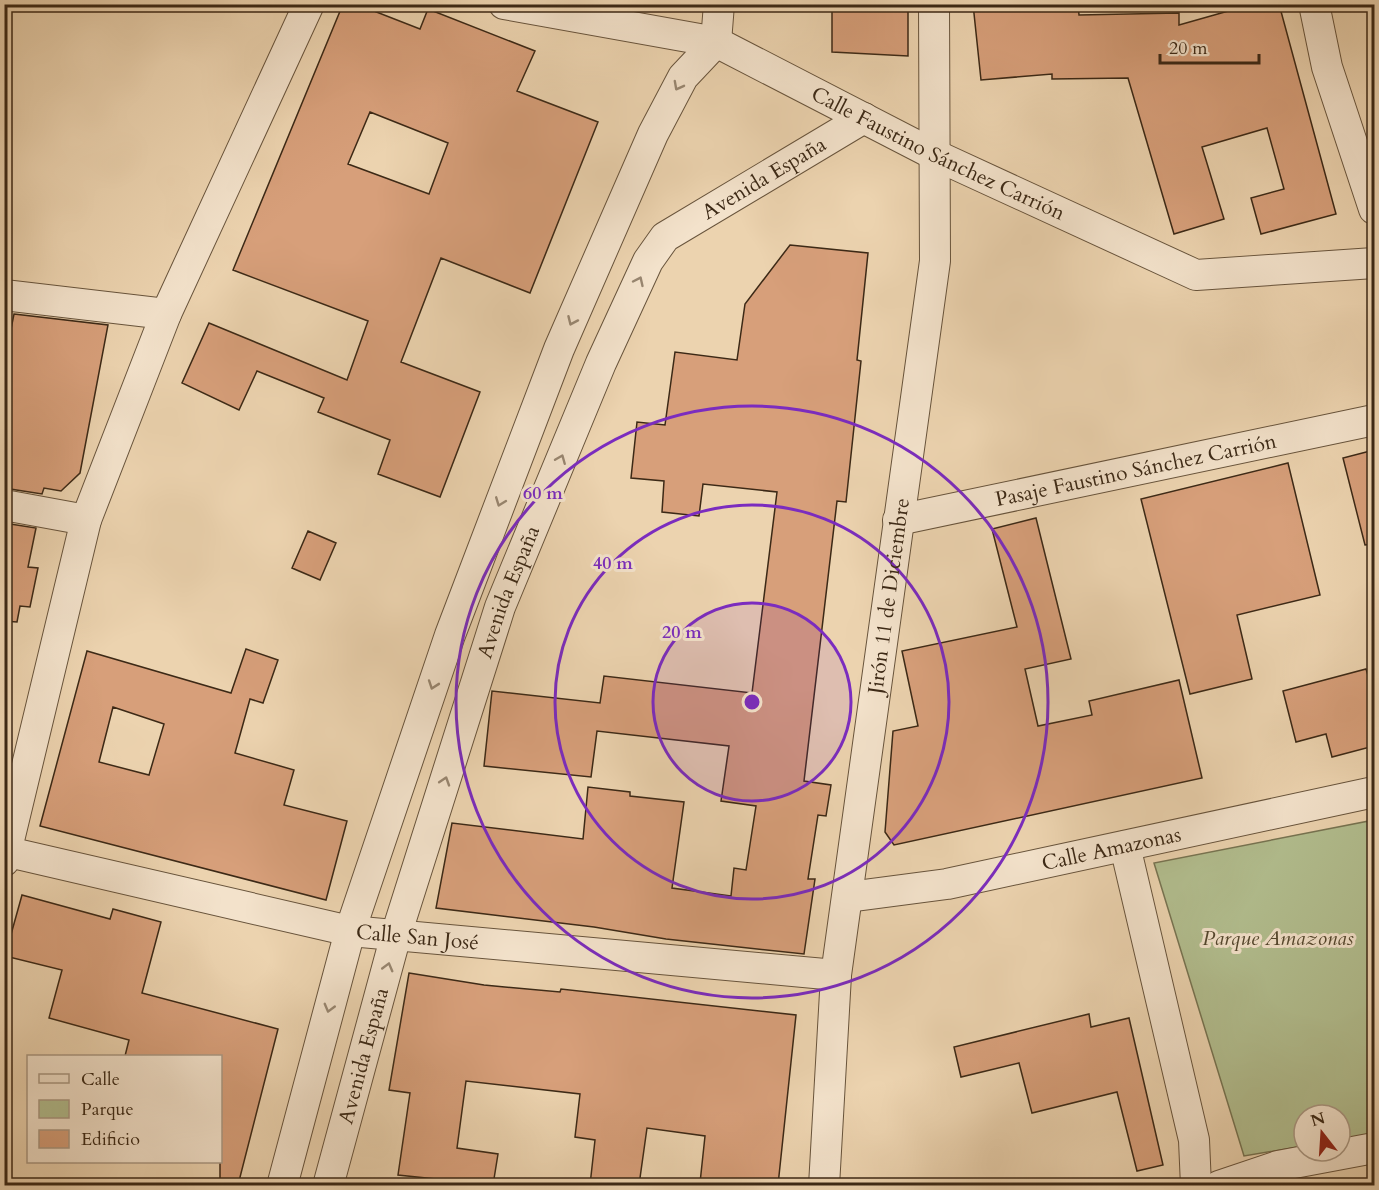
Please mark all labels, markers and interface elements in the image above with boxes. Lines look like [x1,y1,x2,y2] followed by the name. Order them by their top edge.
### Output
[1160,27,1259,65] scale bar
[1169,36,1208,61] text: 20 m
[674,80,686,91] one-way arrow
[806,80,1070,228] street label: Calle Faustino Sánchez Carrión
[696,130,832,227] street label: Avenida España
[632,276,644,287] one-way arrow
[567,314,579,325] one-way arrow
[993,427,1279,514] street label: Pasaje Faustino Sánchez Carrión
[554,455,566,466] one-way arrow
[523,481,563,506] text: 60 m
[861,496,917,699] street label: Jirón 11 de Diciembre
[495,497,508,507] one-way arrow
[471,521,547,662] street label: Avenida España
[593,551,633,576] text: 40 m
[662,620,702,645] text: 20 m
[427,679,440,690] one-way arrow
[742,692,762,712] centre of rings
[438,776,450,787] one-way arrow
[1039,820,1184,878] street label: Calle Amazonas
[355,918,480,958] street label: Calle San José
[1202,924,1354,953] park label: Parque Amazonas
[380,962,393,972] one-way arrow
[331,984,396,1127] street label: Avenida España
[324,1002,336,1013] one-way arrow
[27,1055,222,1163] legend
[81,1067,120,1092] text: Calle
[81,1097,134,1122] text: Parque
[1292,1103,1352,1163] north arrow
[1308,1107,1328,1132] text: N
[81,1127,140,1152] text: Edificio

